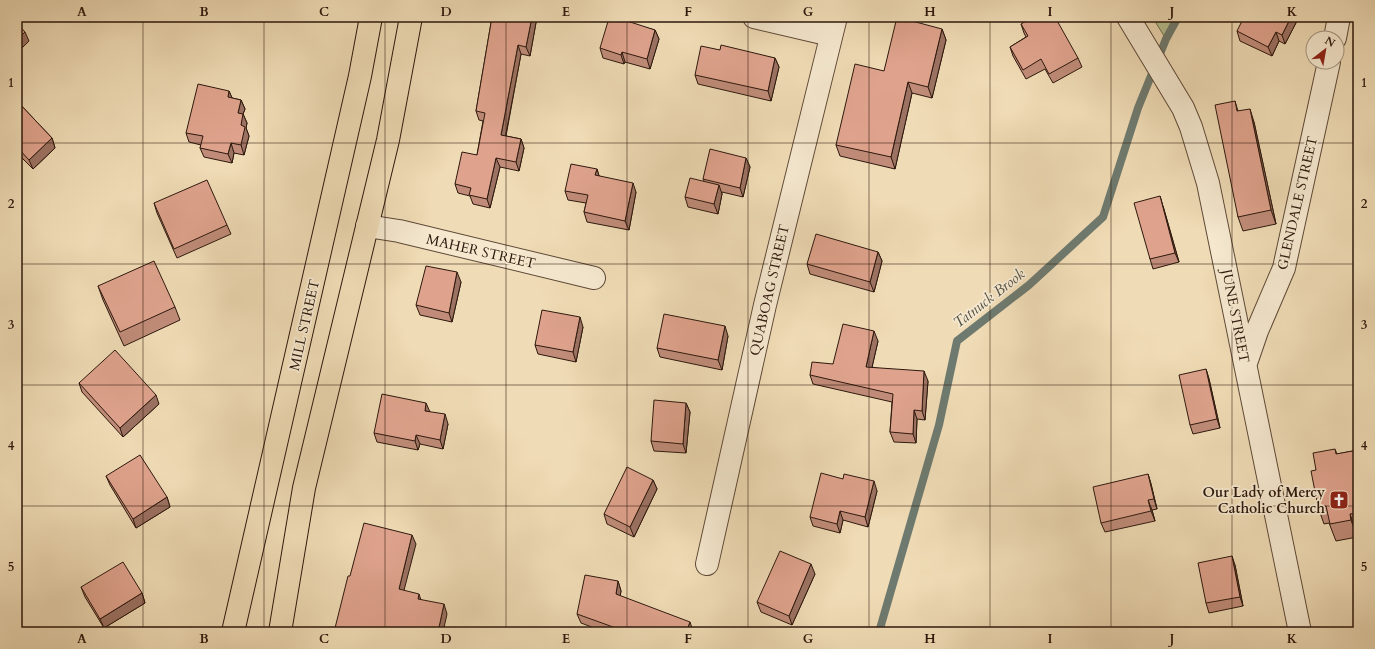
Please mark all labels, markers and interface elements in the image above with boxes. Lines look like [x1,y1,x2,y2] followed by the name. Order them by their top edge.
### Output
[77,3,87,21] text: A
[199,3,209,21] text: B
[319,3,329,21] text: C
[440,3,452,21] text: D
[562,3,570,21] text: E
[684,3,692,21] text: F
[803,3,814,21] text: G
[924,3,936,21] text: H
[1047,3,1053,21] text: I
[1168,3,1175,21] text: J
[1287,3,1298,21] text: K
[1305,30,1345,70] north arrow
[1322,33,1338,51] text: N
[8,74,14,92] text: 1
[1361,74,1367,92] text: 1
[1273,134,1322,272] street label: GLENDALE STREET
[8,195,15,213] text: 2
[1361,195,1368,213] text: 2
[745,222,794,358] street label: QUABOAG STREET
[424,230,537,273] street label: MAHER STREET
[949,263,1029,332] water label: Tatnuck Brook
[1217,266,1254,365] street label: JUNE STREET
[285,278,324,373] street label: MILL STREET
[8,316,15,334] text: 3
[1361,316,1368,334] text: 3
[8,437,15,455] text: 4
[1361,437,1368,455] text: 4
[1203,483,1325,518] place label: Our Lady of Mercy Catholic Church
[1328,489,1350,511] church icon: Our Lady of Mercy Catholic Church
[8,558,14,576] text: 5
[1361,558,1367,576] text: 5
[77,630,87,648] text: A
[199,630,209,648] text: B
[319,630,329,648] text: C
[440,630,452,648] text: D
[562,630,570,648] text: E
[684,630,692,648] text: F
[803,630,814,648] text: G
[924,630,936,648] text: H
[1047,630,1053,648] text: I
[1168,630,1175,648] text: J
[1287,630,1298,648] text: K

